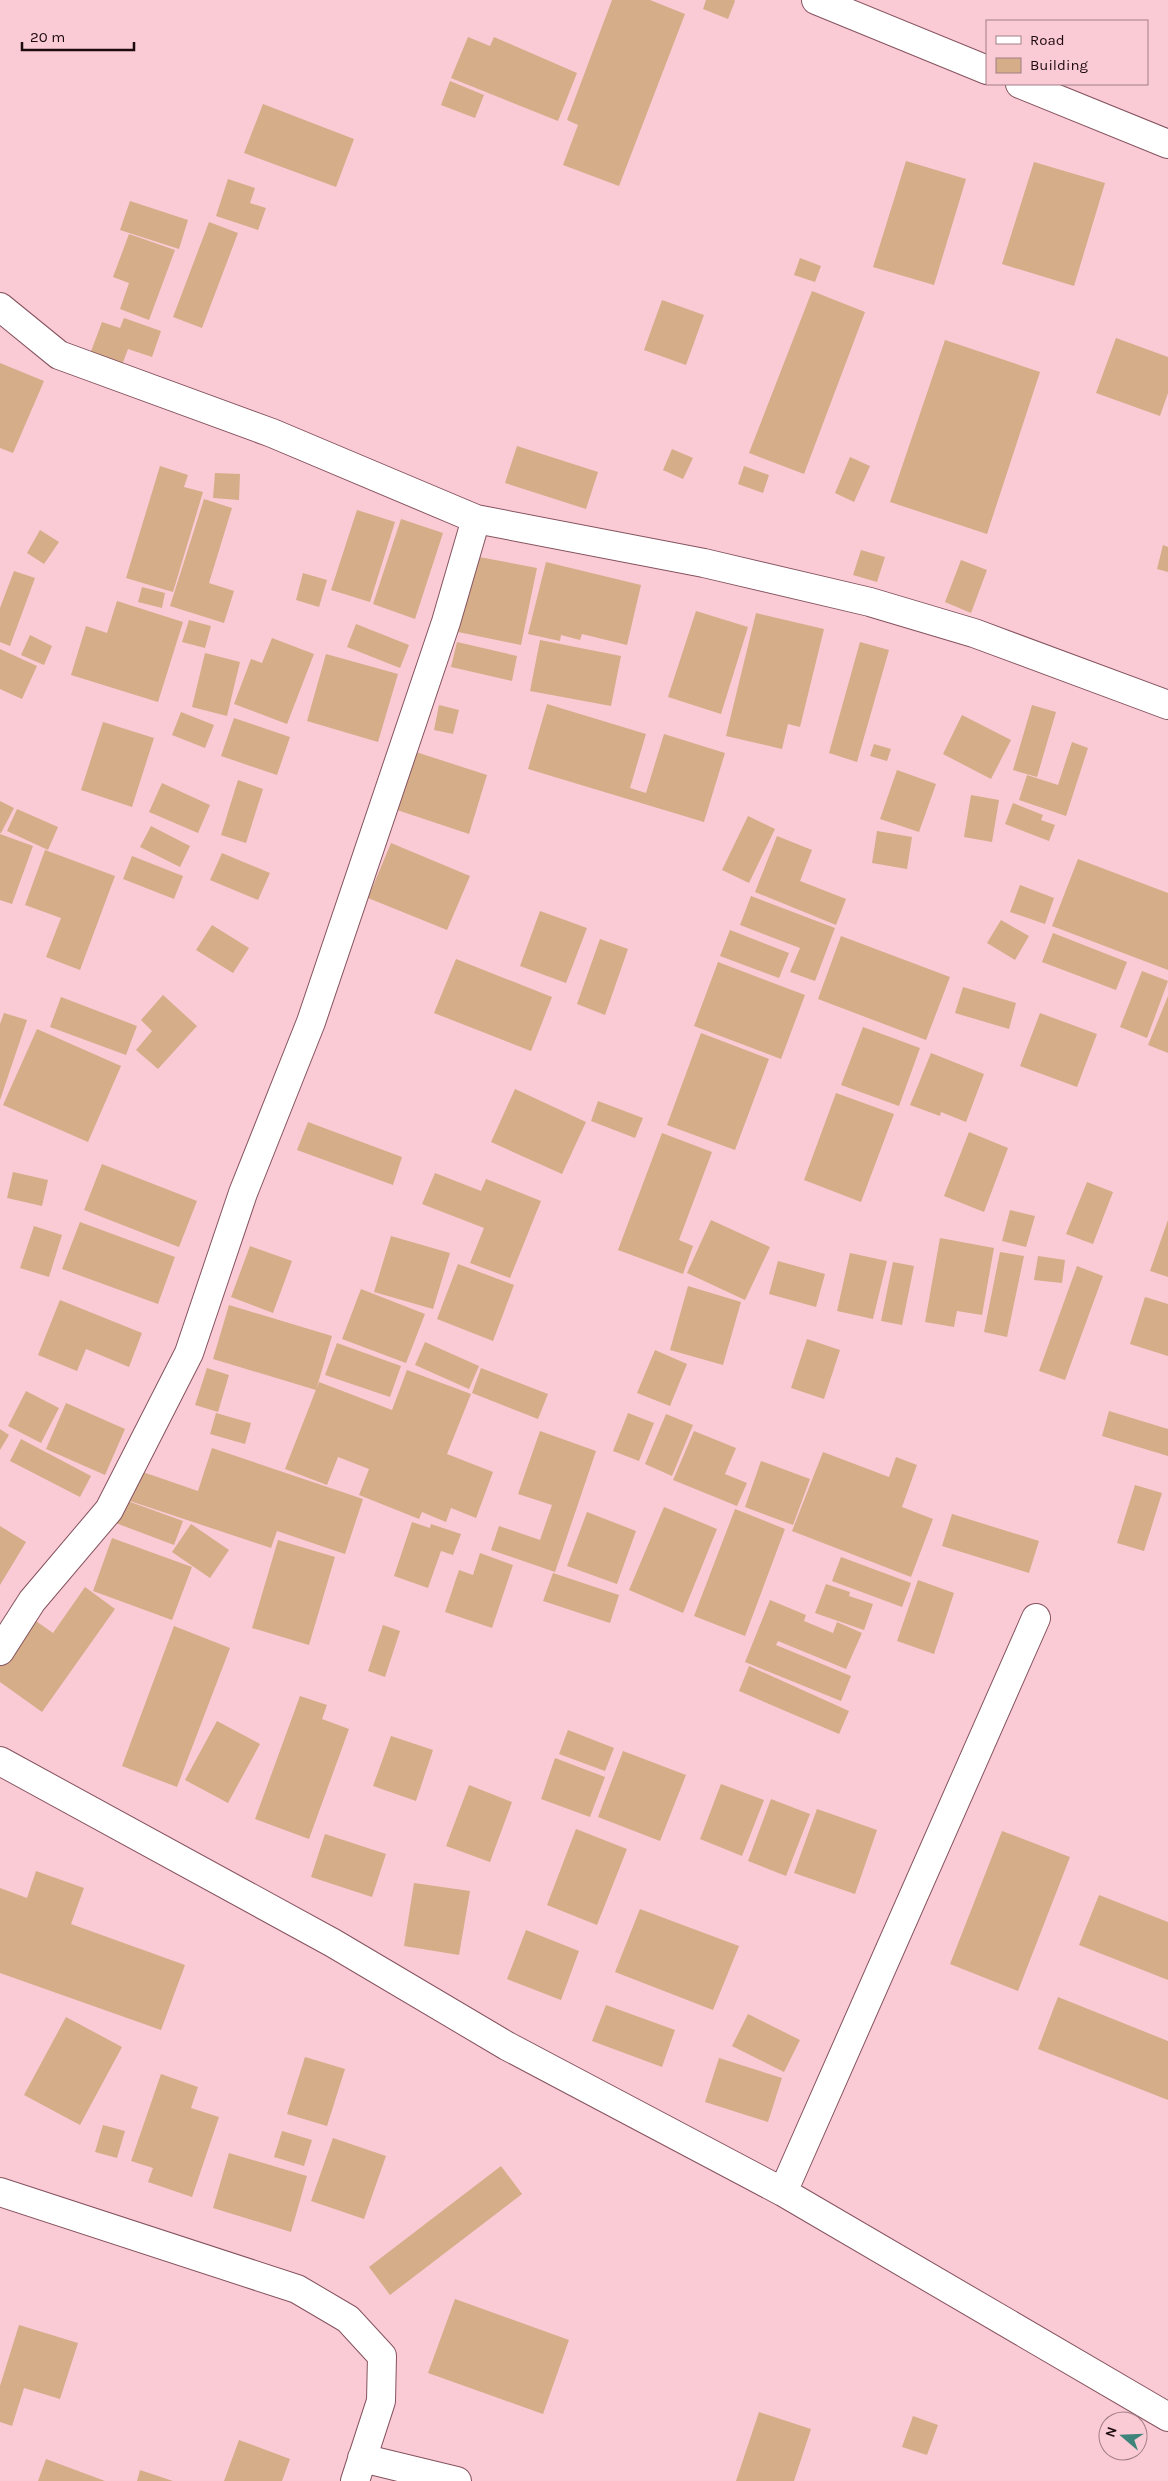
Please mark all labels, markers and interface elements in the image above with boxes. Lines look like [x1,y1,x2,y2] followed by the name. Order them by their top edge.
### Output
[22,20,135,52] scale bar
[986,20,1148,85] legend
[30,28,65,46] text: 20 m
[1030,31,1065,49] text: Road
[1030,56,1088,74] text: Building
[1098,2411,1148,2461] north arrow
[1102,2424,1121,2439] text: N

